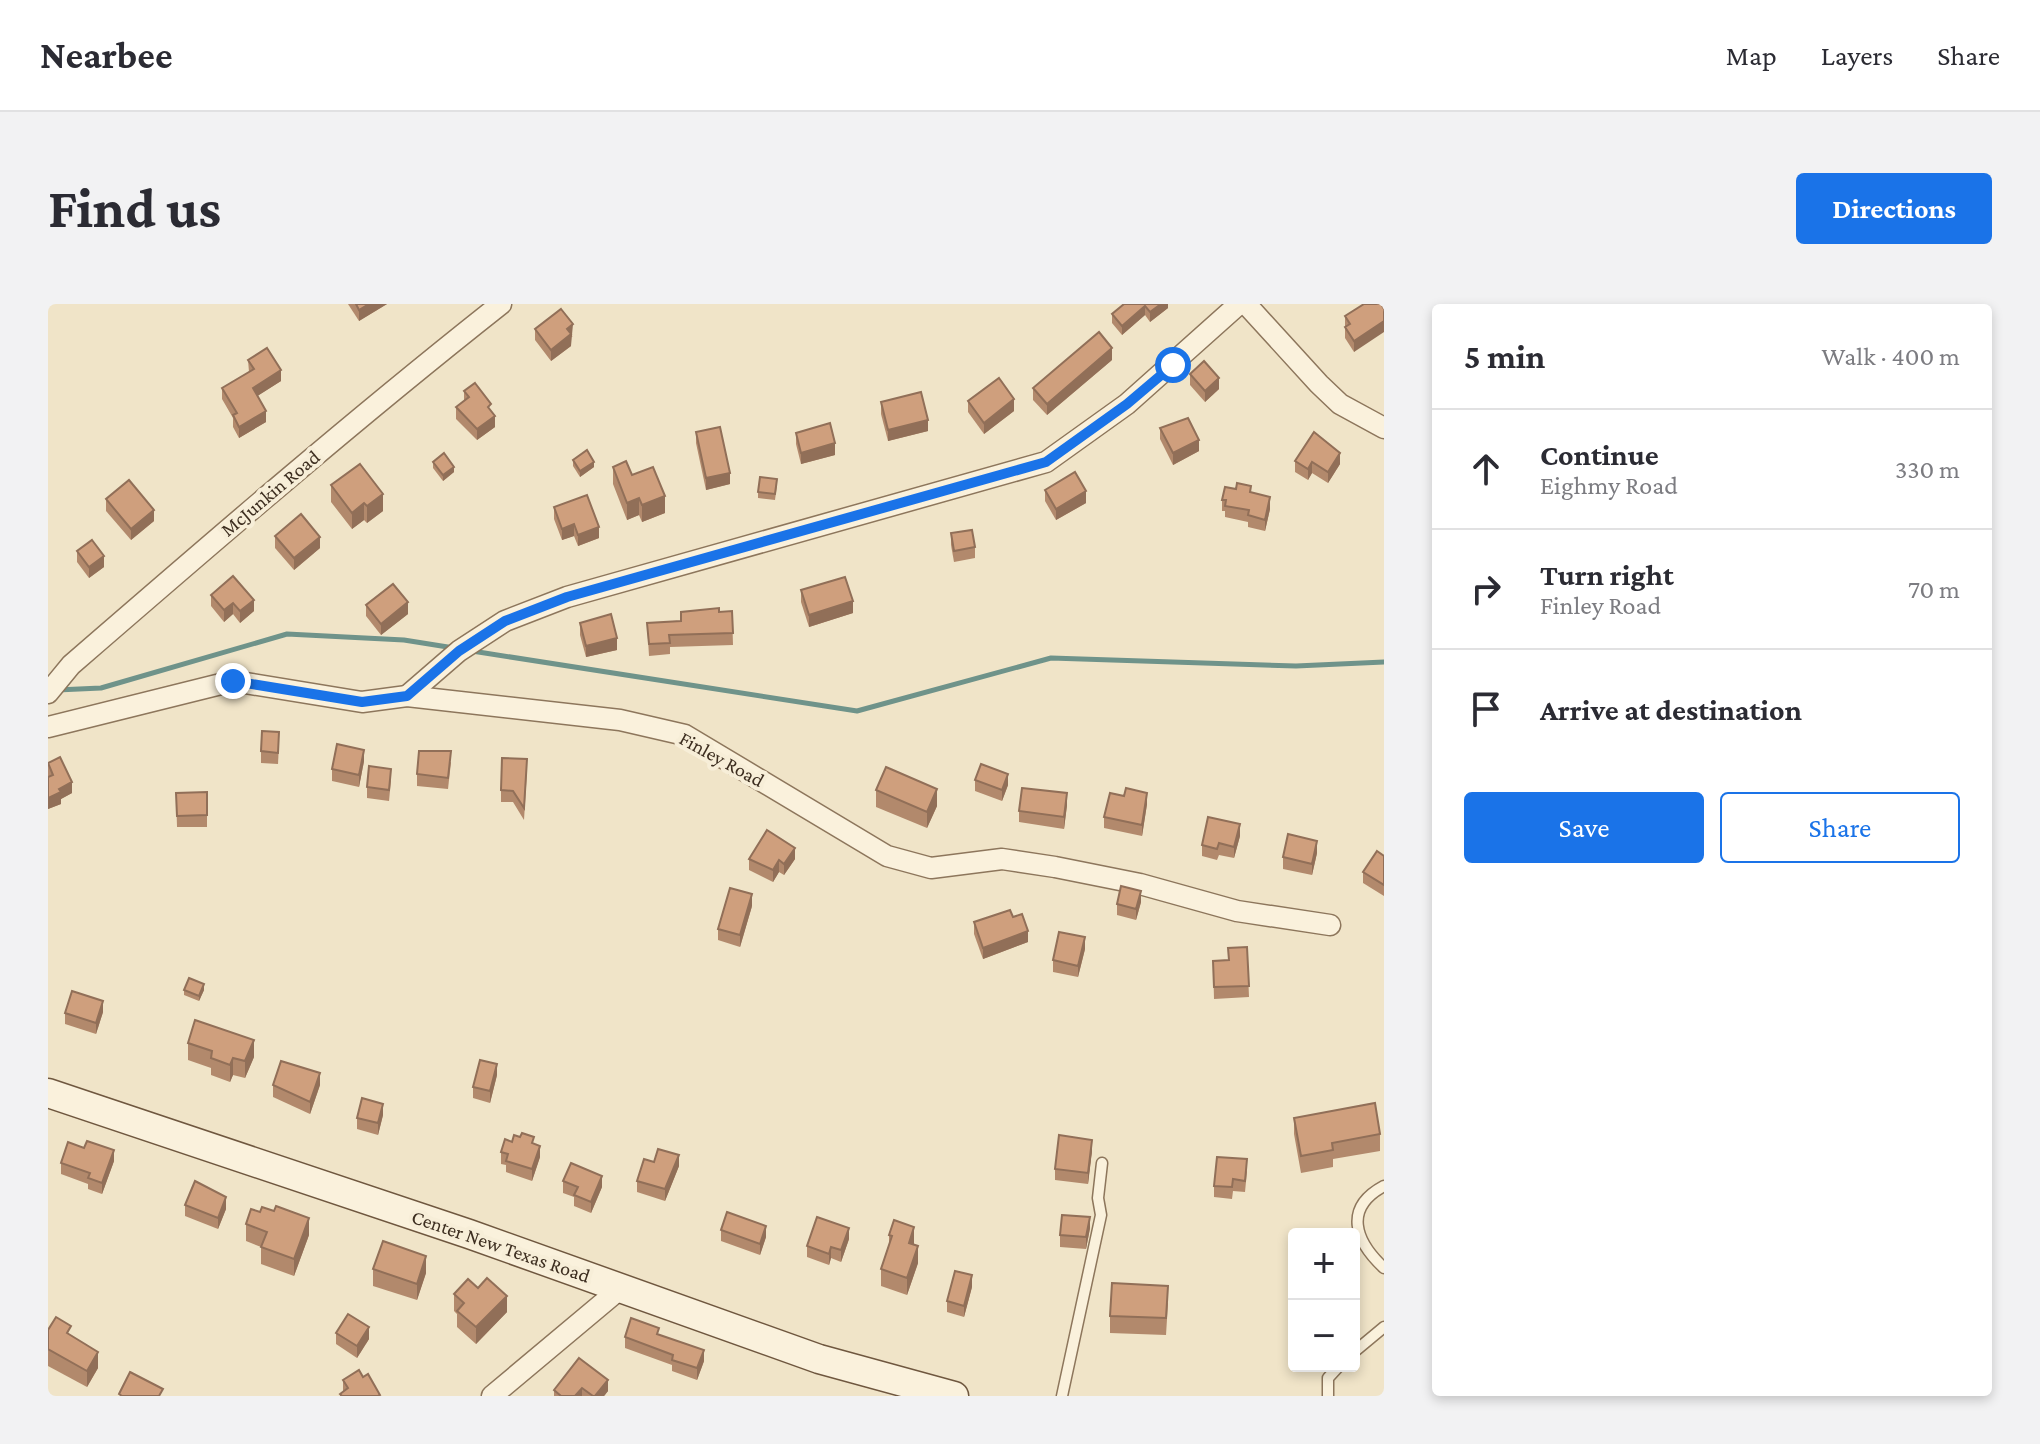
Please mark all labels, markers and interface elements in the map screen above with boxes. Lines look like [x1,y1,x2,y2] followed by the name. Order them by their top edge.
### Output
[40,34,173,76] text: Nearbee
[1726,40,1777,71] text: Map
[1821,40,1893,71] text: Layers
[1937,40,2000,71] text: Share
[1796,173,1992,244] button: Directions
[48,177,221,239] text: Find us
[1464,338,1545,375] text: 5 min
[1822,342,1960,371] text: Walk · 400 m
[1155,347,1191,383] route start
[1540,438,1659,471] text: Continue
[216,445,325,541] street label: McJunkin Road
[1464,447,1508,491] icon: ahead
[1895,455,1960,484] text: 330 m
[1540,471,1678,500] text: Eighmy Road
[1540,558,1674,591] text: Turn right
[1464,567,1508,611] icon: right
[1908,575,1960,604] text: 70 m
[1540,591,1661,620] text: Finley Road
[215,663,251,699] route end
[1464,687,1508,731] icon: arrive
[1540,693,1802,726] text: Arrive at destination
[675,727,769,792] street label: Finley Road
[1464,792,1704,863] button: Save
[1720,792,1960,863] button: Share
[409,1205,593,1287] street label: Center New Texas Road
[1288,1228,1360,1372] map controls
[1288,1228,1360,1300] button: +
[1288,1300,1360,1372] button: −

